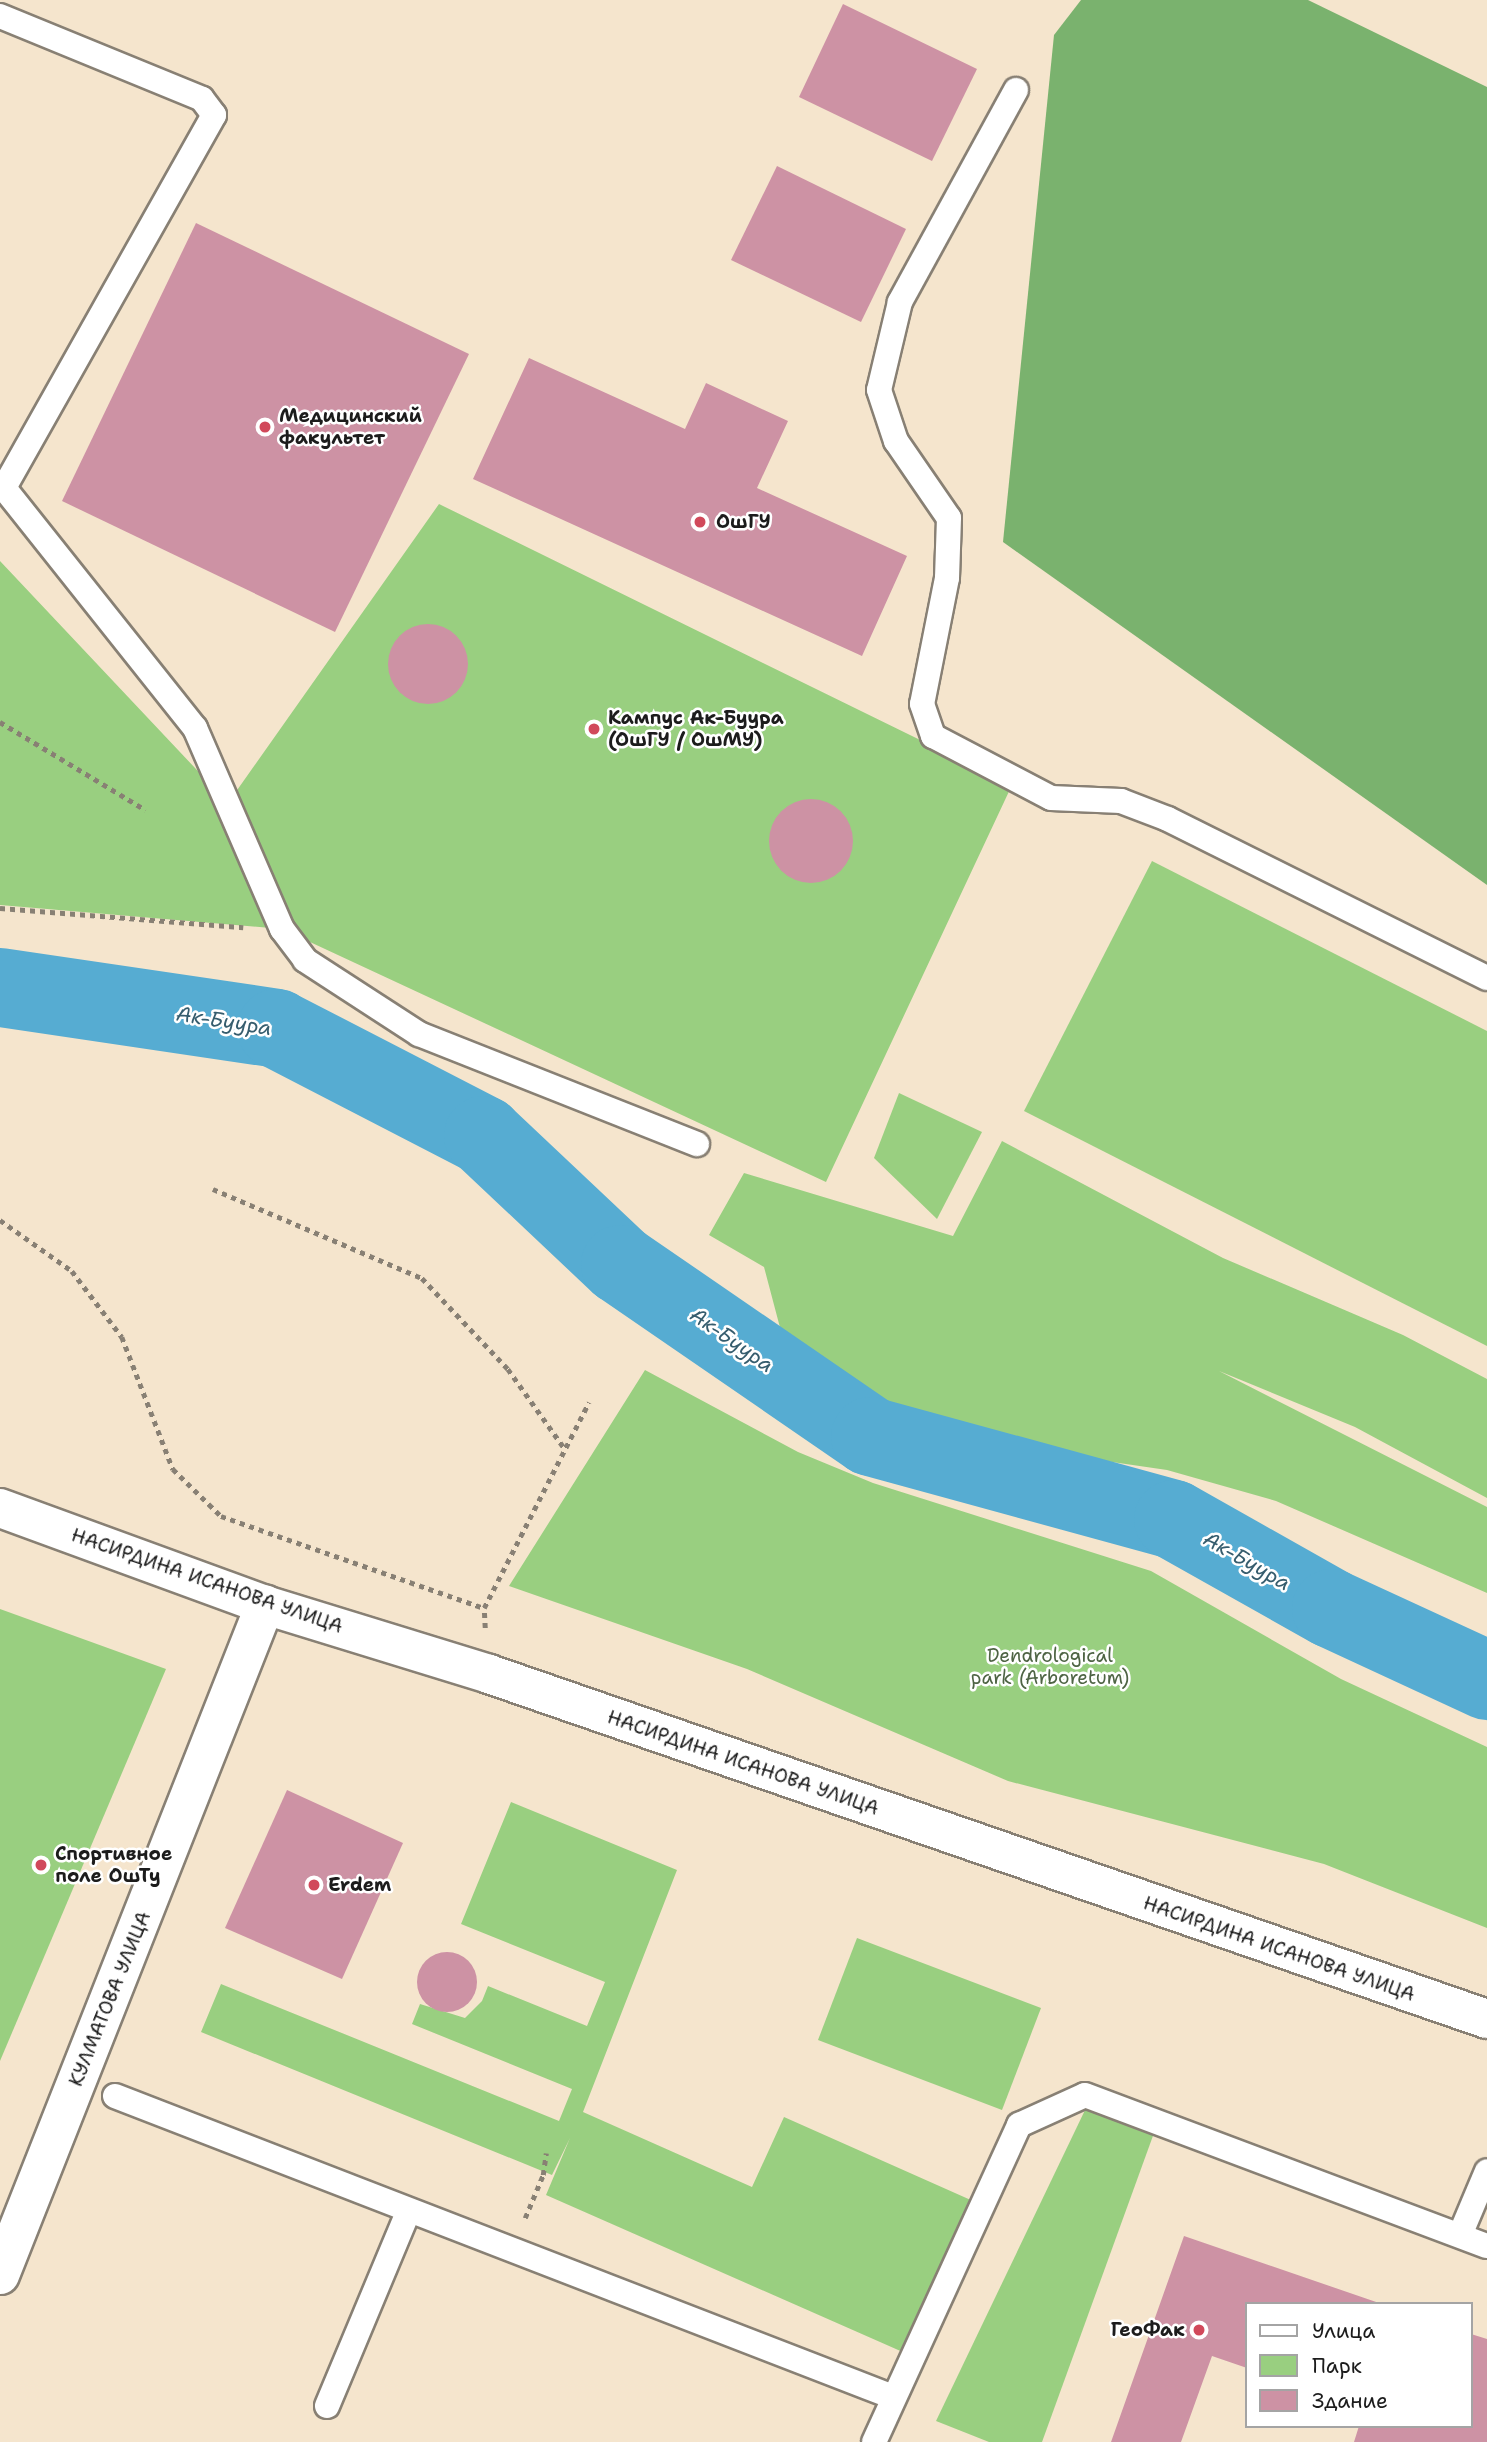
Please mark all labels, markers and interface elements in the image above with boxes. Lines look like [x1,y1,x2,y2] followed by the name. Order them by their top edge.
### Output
[279,405,422,449] place label: Медицинский факультет
[257,419,273,435] marker: Медицинский факультет
[716,511,771,533] place label: ОшГУ
[690,512,710,532] marker: ОшГУ
[608,707,784,751] place label: Кампус Ак-Буура (ОшГУ / ОшМУ)
[586,721,602,737] marker: Кампус Ак-Буура (ОшГУ / ОшМУ)
[174,1001,274,1041] water label: Ак-Буура
[685,1302,779,1378] water label: Ак-Буура
[68,1524,346,1638] street label: НАСИРДИНА ИСАНОВА УЛИЦА
[1199,1526,1295,1596] water label: Ак-Буура
[971,1645,1129,1689] park label: Dendrological park (Arboretum)
[604,1706,882,1820] street label: НАСИРДИНА ИСАНОВА УЛИЦА
[55,1843,172,1887] place label: Спортивное поле ОшТу
[33,1857,49,1873] marker: Спортивное поле ОшТу
[328,1874,391,1896] place label: Erdem
[306,1877,322,1893] marker: Erdem
[1140,1892,1418,2006] street label: НАСИРДИНА ИСАНОВА УЛИЦА
[65,1908,155,2090] street label: КУЛМАТОВА УЛИЦА
[1246,2302,1473,2428] legend
[1312,2317,1375,2345] text: Улица
[1111,2319,1185,2341] place label: ГеоФак
[1191,2322,1207,2338] marker: ГеоФак
[1312,2352,1362,2380] text: Парк
[1312,2387,1388,2415] text: Здание

